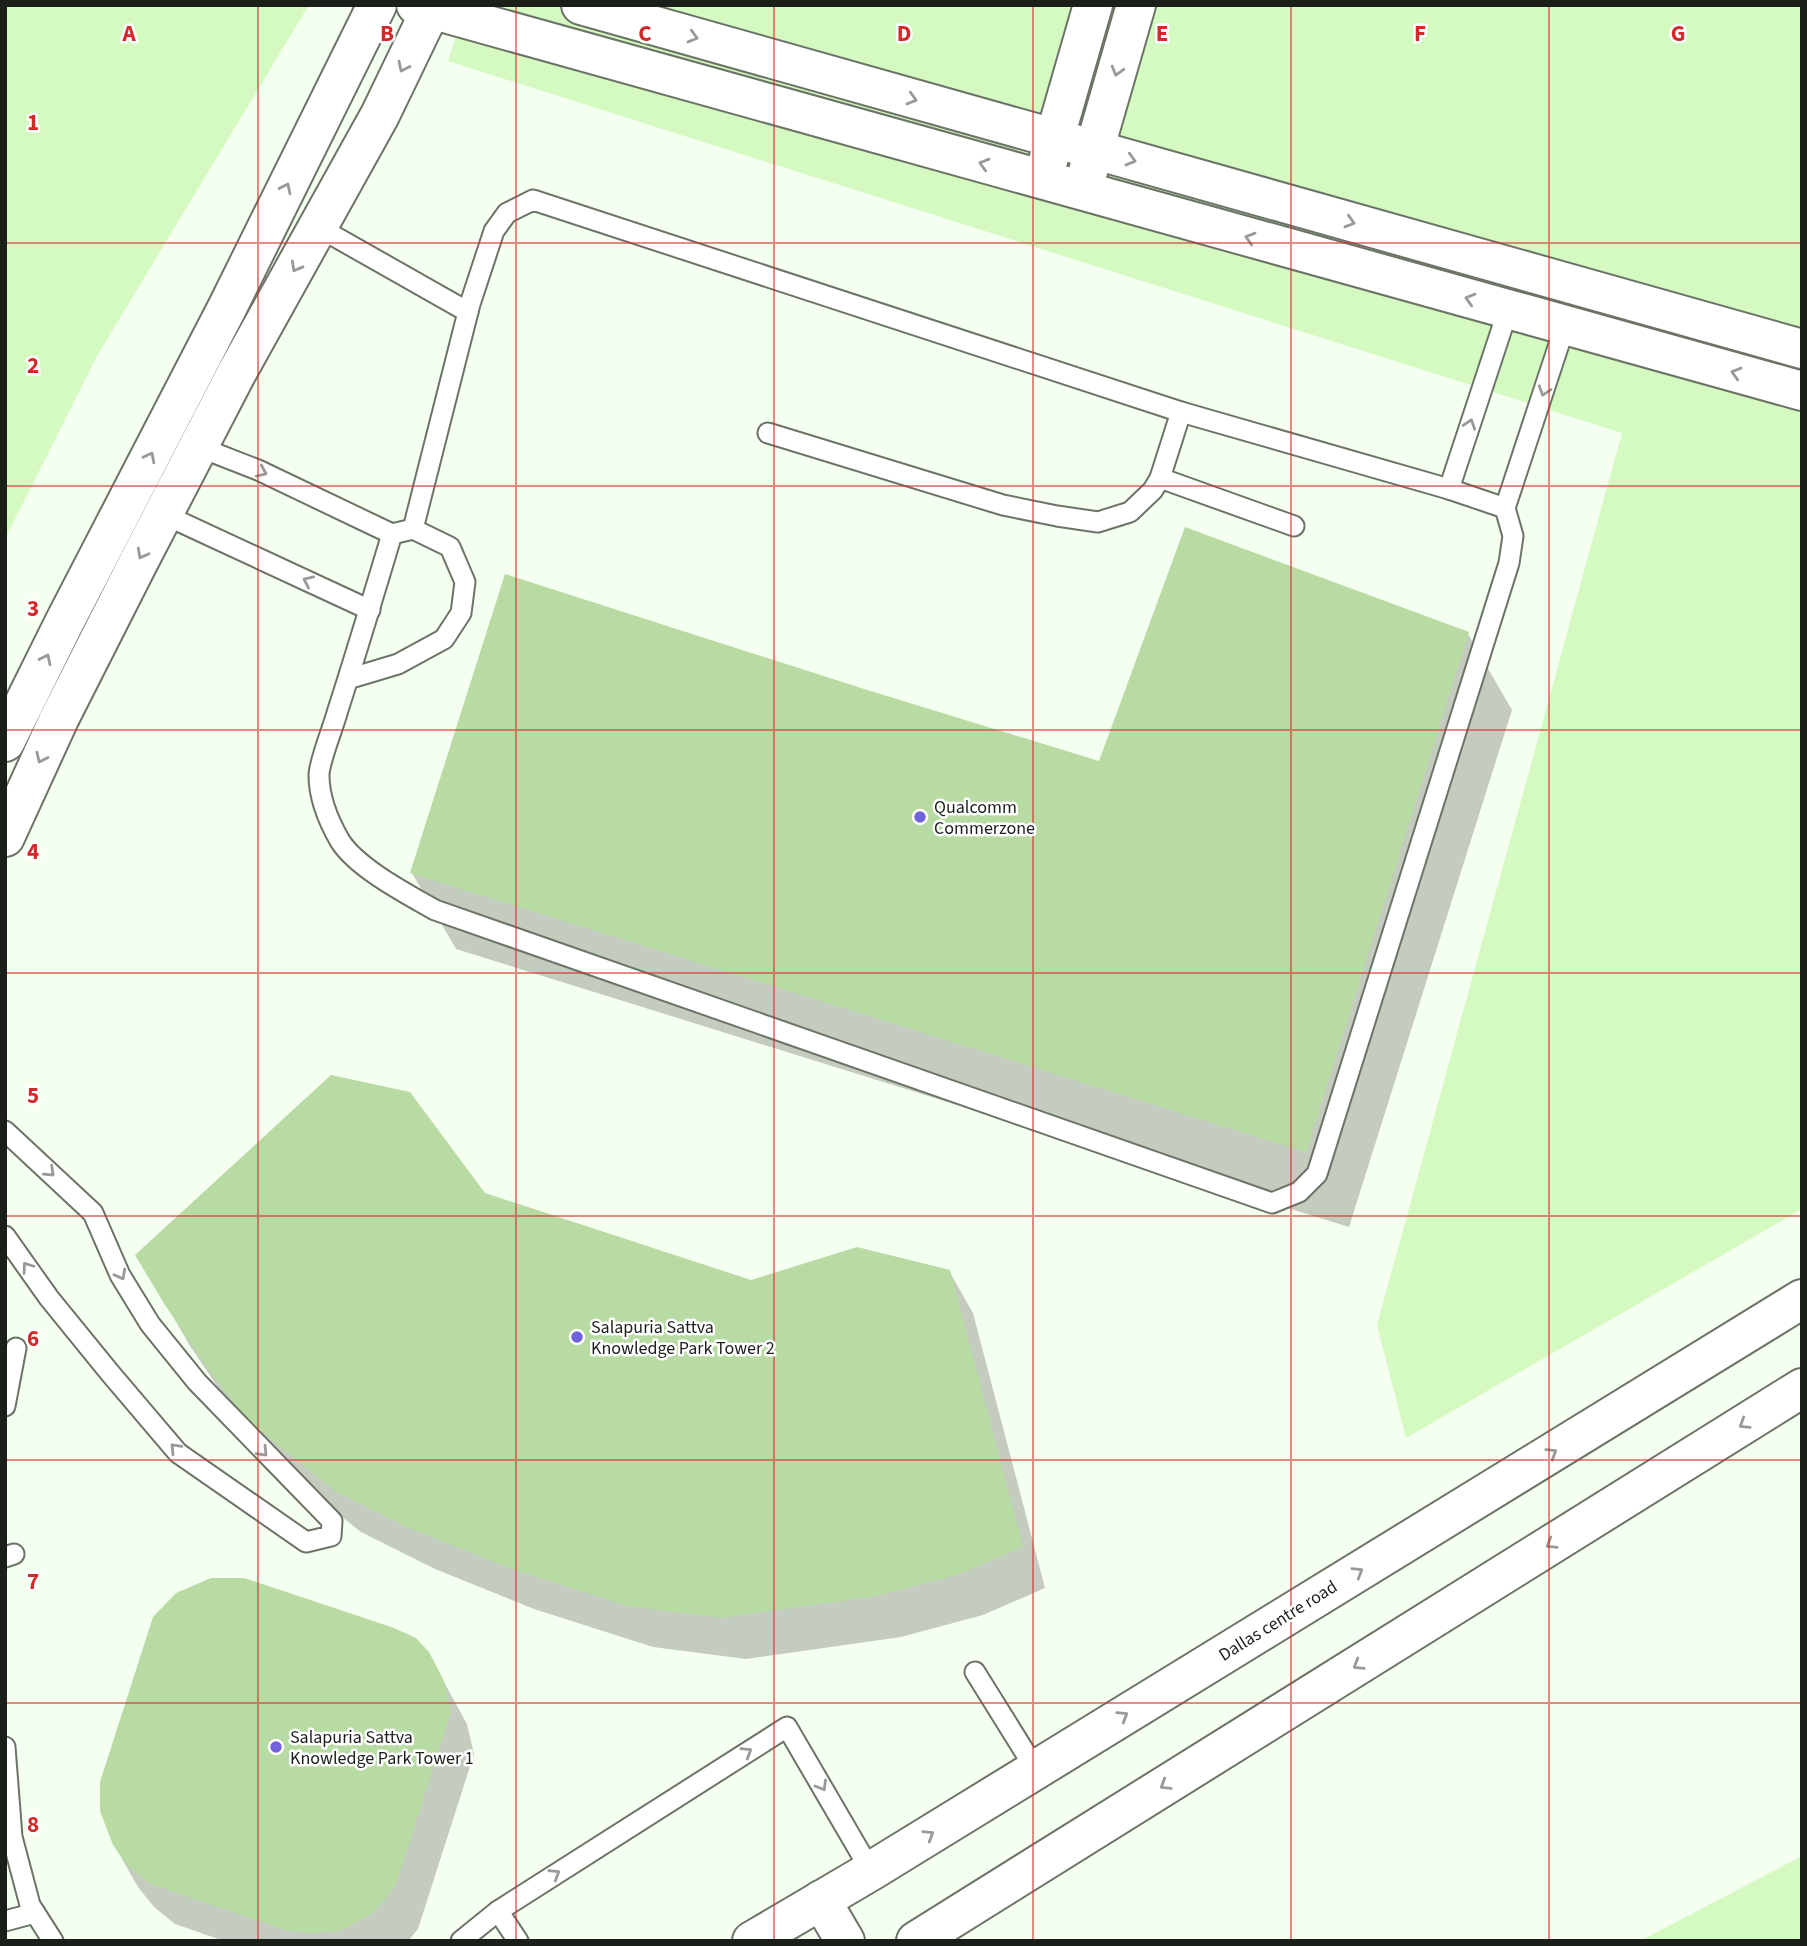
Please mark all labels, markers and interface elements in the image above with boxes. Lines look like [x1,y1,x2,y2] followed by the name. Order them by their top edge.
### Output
[121,17,136,50] text: A
[380,17,394,50] text: B
[638,17,652,50] text: C
[897,17,911,50] text: D
[1156,17,1168,50] text: E
[1414,17,1426,50] text: F
[1671,17,1685,50] text: G
[687,29,699,43] one-way arrow
[398,60,412,72] one-way arrow
[1111,65,1125,77] one-way arrow
[906,90,918,105] one-way arrow
[27,106,39,139] text: 1
[1125,152,1137,167] one-way arrow
[978,158,990,172] one-way arrow
[278,183,292,195] one-way arrow
[1344,214,1356,228] one-way arrow
[1245,232,1257,247] one-way arrow
[291,260,304,272] one-way arrow
[1464,293,1476,308] one-way arrow
[27,349,39,382] text: 2
[1730,367,1742,381] one-way arrow
[1538,384,1552,396] one-way arrow
[1462,418,1476,431] one-way arrow
[142,452,155,464] one-way arrow
[255,464,267,478] one-way arrow
[137,547,151,559] one-way arrow
[303,575,315,589] one-way arrow
[27,592,39,625] text: 3
[38,654,52,666] one-way arrow
[36,751,50,763] one-way arrow
[934,795,1035,841] place label: Qualcomm Commerzone
[912,809,928,825] marker: Qualcomm Commerzone
[27,835,39,868] text: 4
[27,1079,39,1112] text: 5
[41,1163,54,1176] one-way arrow
[23,1262,35,1275] one-way arrow
[112,1268,126,1281] one-way arrow
[591,1315,775,1361] place label: Salapuria Sattva Knowledge Park Tower 2
[27,1322,39,1355] text: 6
[569,1329,585,1345] marker: Salapuria Sattva Knowledge Park Tower 2
[1738,1416,1751,1429] one-way arrow
[170,1443,183,1456] one-way arrow
[255,1443,268,1456] one-way arrow
[1545,1448,1558,1461] one-way arrow
[1545,1536,1558,1549] one-way arrow
[27,1565,39,1598] text: 7
[1351,1567,1364,1580] one-way arrow
[1214,1575,1342,1667] street label: Dallas centre road
[1352,1656,1365,1669] one-way arrow
[1115,1712,1128,1725] one-way arrow
[290,1725,474,1771] place label: Salapuria Sattva Knowledge Park Tower 1
[268,1739,284,1755] marker: Salapuria Sattva Knowledge Park Tower 1
[740,1748,753,1761] one-way arrow
[1159,1777,1172,1790] one-way arrow
[813,1778,826,1791] one-way arrow
[27,1808,39,1841] text: 8
[921,1831,934,1844] one-way arrow
[547,1870,560,1883] one-way arrow

